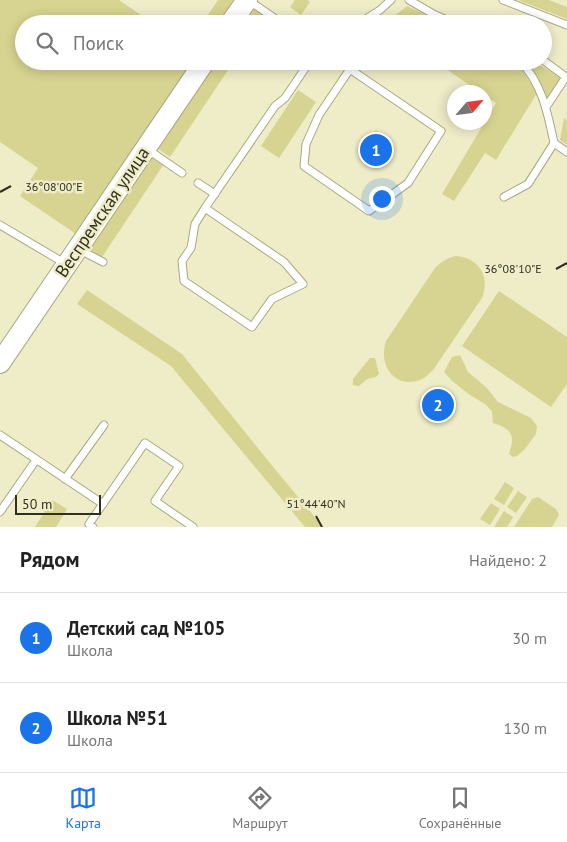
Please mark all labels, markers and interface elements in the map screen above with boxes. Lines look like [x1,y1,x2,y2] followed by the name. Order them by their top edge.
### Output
[15,15,552,70] search box
[33,29,61,57] icon: search
[73,31,124,55] text: Поиск
[447,85,492,130] north arrow
[360,131,392,169] pin: 1
[50,142,154,282] street label: Веспремская улица
[25,179,83,194] text: 36°08'00"E
[369,186,395,212] your location
[484,261,542,276] text: 36°08'10"E
[422,386,454,424] pin: 2
[15,492,101,515] scale bar
[22,495,52,513] text: 50 m
[286,496,346,511] text: 51°44'40"N
[20,546,79,573] text: Рядом
[469,550,547,570] text: Найдено: 2
[67,616,225,640] text: Детский сад №105
[31,628,41,648] text: 1
[512,628,547,648] text: 30 m
[67,640,113,660] text: Школа
[67,706,168,730] text: Школа №51
[31,718,41,738] text: 2
[504,718,547,738] text: 130 m
[67,730,113,750] text: Школа
[66,784,101,832] tab: Карта
[232,784,288,832] tab: Маршрут
[419,784,501,832] tab: Сохранённые

